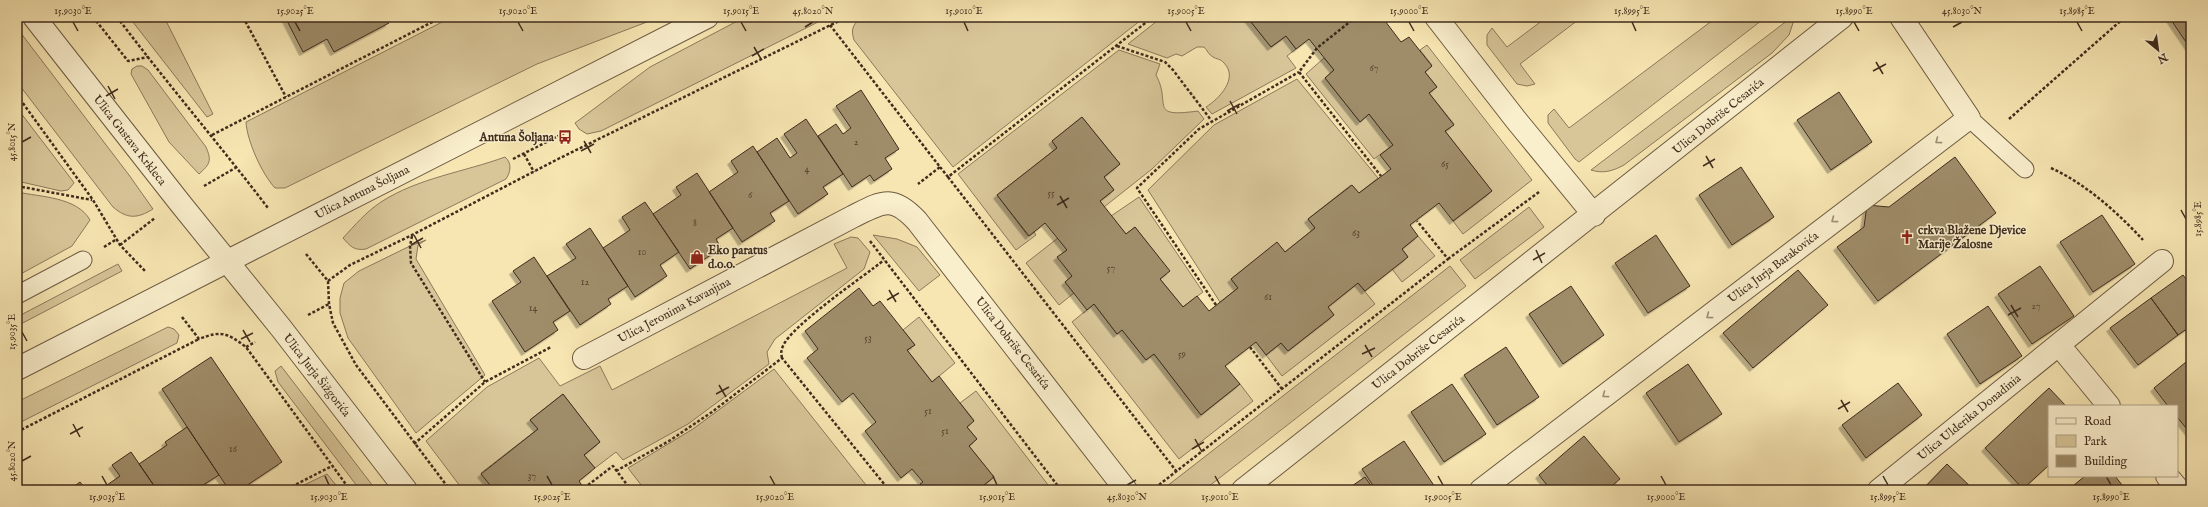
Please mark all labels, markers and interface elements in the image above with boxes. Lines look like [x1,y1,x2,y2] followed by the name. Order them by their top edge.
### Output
[54,5,92,18] text: 15.9030°E
[276,5,314,18] text: 15.9025°E
[499,5,537,18] text: 15.9020°E
[723,5,759,18] text: 15.9015°E
[793,5,834,18] text: 45.8020°N
[945,5,983,18] text: 15.9010°E
[1167,5,1205,18] text: 15.9005°E
[1390,5,1428,18] text: 15.9000°E
[1614,5,1650,18] text: 15.8995°E
[1835,5,1873,18] text: 15.8990°E
[1942,5,1982,18] text: 45.8030°N
[2059,5,2095,18] text: 15.8985°E
[2138,30,2178,70] north arrow
[2154,49,2171,67] text: N
[1370,62,1379,75] house number: 67
[1669,74,1768,158] street label: Ulica Dobriše Cesarića
[90,92,170,189] street label: Ulica Gustava Krkleca
[6,122,19,161] text: 45.8015°N
[479,129,555,146] place label: Antuna Šoljana
[557,129,573,145] bus stop icon: Antuna Šoljana
[854,136,859,149] house number: 2
[1935,137,1942,144] one-way arrow
[1441,158,1449,171] house number: 65
[312,161,413,223] street label: Ulica Antuna Šoljana
[805,163,810,176] house number: 4
[1047,187,1055,200] house number: 55
[748,189,753,202] house number: 6
[2192,201,2205,237] text: 15.8985°E
[1832,215,1839,222] one-way arrow
[693,217,697,230] house number: 8
[1918,223,2027,253] place label: crkva Blažene Djevice Marije Žalosne
[1352,227,1360,240] house number: 63
[1725,228,1823,307] street label: Ulica Jurja Barakovića
[1899,229,1915,245] church icon: crkva Blažene Djevice Marije Žalosne
[708,243,768,272] place label: Eko paratus d.o.o.
[638,246,646,259] house number: 10
[689,249,705,265] shop icon: Eko paratus d.o.o.
[1107,262,1115,275] house number: 57
[615,274,734,347] street label: Ulica Jeronima Kavanjina
[581,276,590,289] house number: 12
[1264,291,1272,304] house number: 61
[972,294,1054,393] street label: Ulica Dobriše Cesarića
[2031,300,2041,313] house number: 27
[529,302,537,315] house number: 14
[1369,311,1468,393] street label: Ulica Dobriše Cesarića
[1706,311,1713,318] one-way arrow
[6,314,19,350] text: 15.9035°E
[279,330,355,421] street label: Ulica Jurja Šižgorića
[864,332,872,345] house number: 53
[1178,348,1186,361] house number: 59
[1914,370,2025,464] street label: Ulica Ulderika Donadinia
[1603,390,1610,397] one-way arrow
[924,405,932,418] house number: 51
[2048,405,2178,477] legend
[2084,414,2112,429] text: Road
[941,425,949,438] house number: 51
[2084,434,2107,449] text: Park
[6,440,19,481] text: 45.8020°N
[229,443,238,456] house number: 16
[2084,454,2128,469] text: Building
[528,470,537,483] house number: 37
[89,491,125,504] text: 15.9035°E
[310,491,348,504] text: 15.9030°E
[533,491,571,504] text: 15.9025°E
[756,491,794,504] text: 15.9020°E
[979,491,1015,504] text: 15.9015°E
[1107,491,1147,504] text: 45.8030°N
[1201,491,1239,504] text: 15.9010°E
[1424,491,1462,504] text: 15.9005°E
[1647,491,1685,504] text: 15.9000°E
[1870,491,1906,504] text: 15.8995°E
[2092,491,2130,504] text: 15.8990°E

